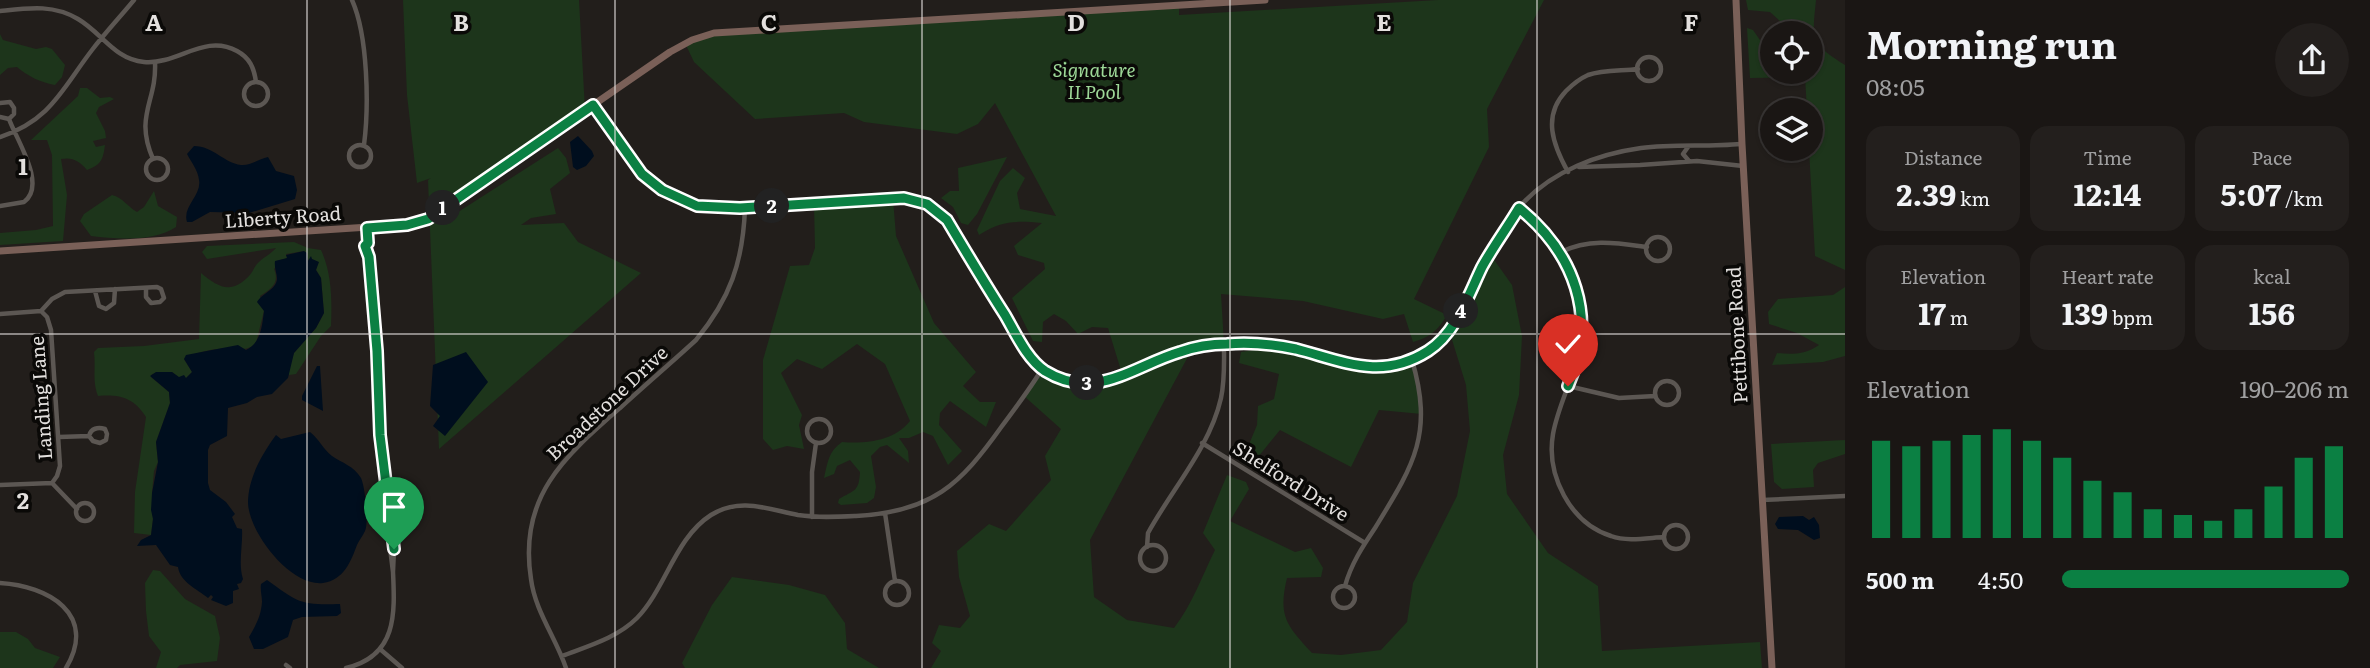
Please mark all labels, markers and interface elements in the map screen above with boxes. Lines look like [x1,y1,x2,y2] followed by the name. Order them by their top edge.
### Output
[145,4,163,38] text: A
[453,4,469,38] text: B
[761,4,777,38] text: C
[1067,4,1085,38] text: D
[1376,4,1392,38] text: E
[1684,4,1699,38] text: F
[1866,14,2117,71] text: Morning run
[1760,21,1823,161] map controls
[1760,21,1823,84] button: locate
[2275,23,2349,97] button: share
[1053,55,1135,105] park label: Signature II Pool
[1866,69,1925,103] text: 08:05
[1760,98,1823,161] button: layers
[1904,143,1982,171] text: Distance
[2083,143,2132,171] text: Time
[2251,143,2292,171] text: Pace
[18,148,28,182] text: 1
[1896,171,1956,215] text: 2.39
[2074,171,2141,215] text: 12:14
[2221,171,2281,215] text: 5:07
[1956,184,1990,212] text: km
[2281,184,2323,212] text: /km
[754,188,790,224] pin: 2
[426,190,460,226] pin: 1
[766,191,777,219] text: 2
[439,193,446,221] text: 1
[224,198,342,234] street label: Liberty Road
[1900,262,1986,290] text: Elevation
[2061,262,2154,290] text: Heart rate
[2253,262,2291,290] text: kcal
[1718,266,1754,404] street label: Pettibone Road
[1918,290,1946,334] text: 17
[2062,290,2108,334] text: 139
[2249,290,2295,334] text: 156
[1444,294,1478,328] pin: 4
[1455,296,1466,324] text: 4
[1946,303,1968,331] text: m
[2108,303,2153,331] text: bpm
[1538,314,1598,386] pin
[1549,325,1587,363] icon: check
[22,335,58,461] street label: Landing Lane
[539,338,673,466] street label: Broadstone Drive
[1070,366,1104,400] pin: 3
[1081,368,1092,396] text: 3
[1866,371,1970,405] text: Elevation
[2240,371,2349,405] text: 190–206 m
[1228,433,1355,527] street label: Shelford Drive
[364,477,424,549] pin
[17,482,29,516] text: 2
[375,488,413,526] icon: arrive
[1866,562,1934,596] text: 500 m
[1978,562,2023,596] text: 4:50

